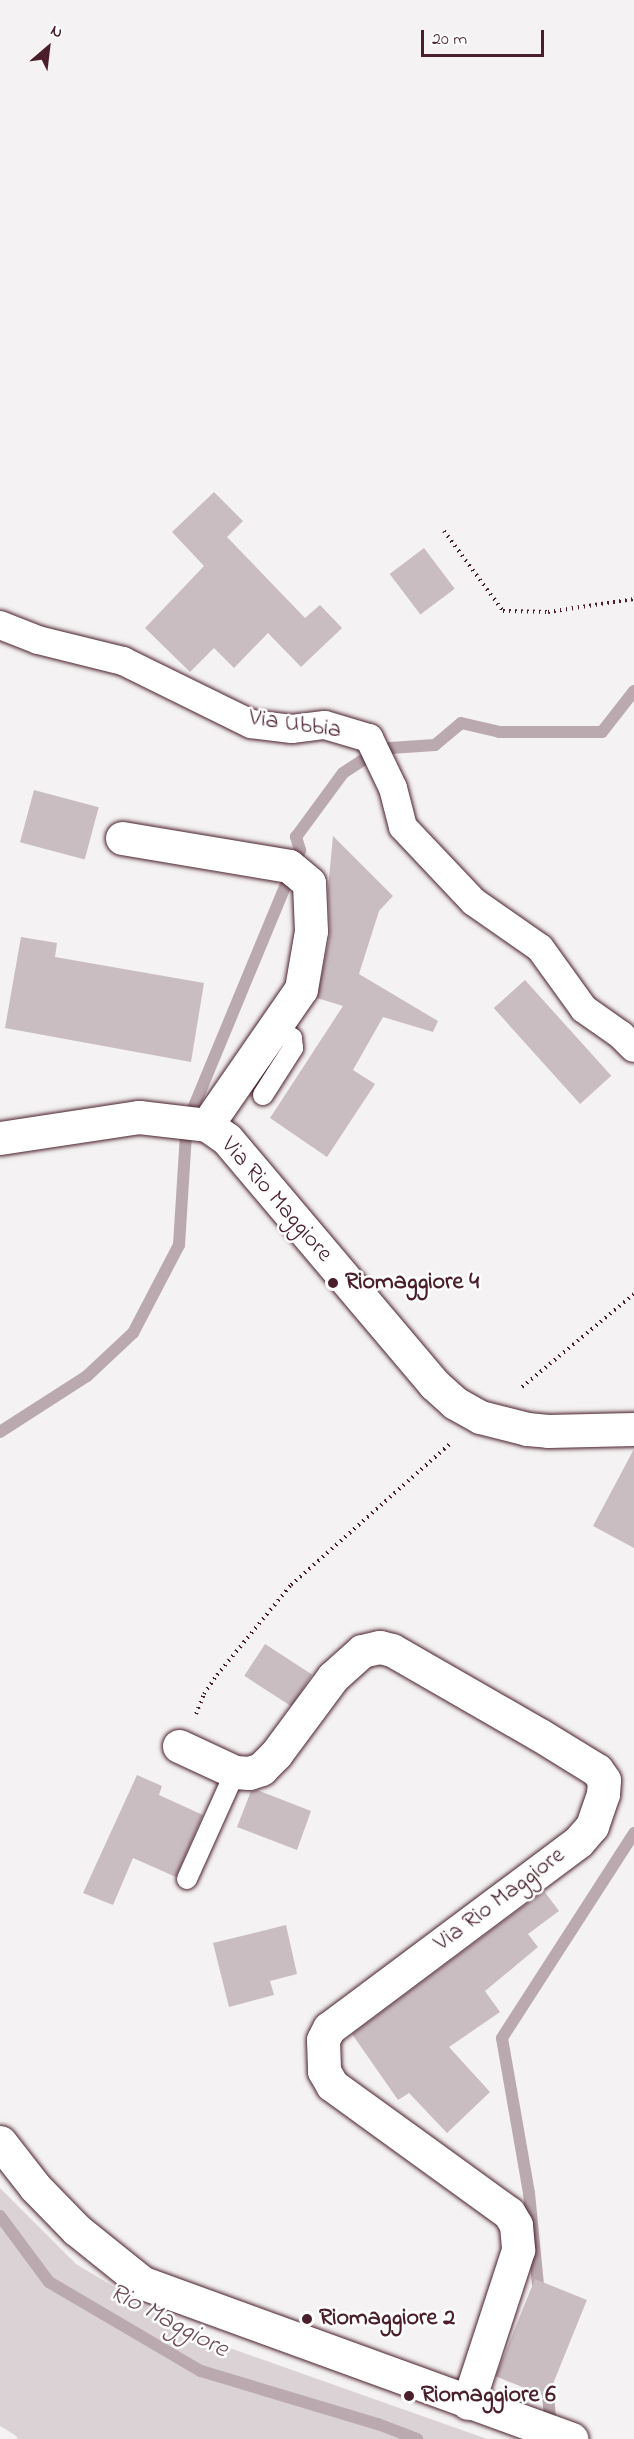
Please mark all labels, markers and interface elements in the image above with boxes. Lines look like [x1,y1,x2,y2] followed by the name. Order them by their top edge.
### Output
[18,18,78,78] north arrow
[424,18,547,56] scale bar
[46,19,67,45] text: N
[432,27,467,53] text: 20 m
[247,704,343,746] street label: Via Ubbia
[214,1132,338,1268] street label: Via Rio Maggiore
[345,1269,479,1297] place label: Riomaggiore 4
[326,1276,340,1290] marker: Riomaggiore 4
[429,1842,571,1958] street label: Via Rio Maggiore
[103,2278,233,2366] water label: Rio Maggiore
[319,2305,455,2333] place label: Riomaggiore 2
[300,2312,314,2326] marker: Riomaggiore 2
[421,2382,556,2410] place label: Riomaggiore 6
[402,2389,416,2403] marker: Riomaggiore 6

